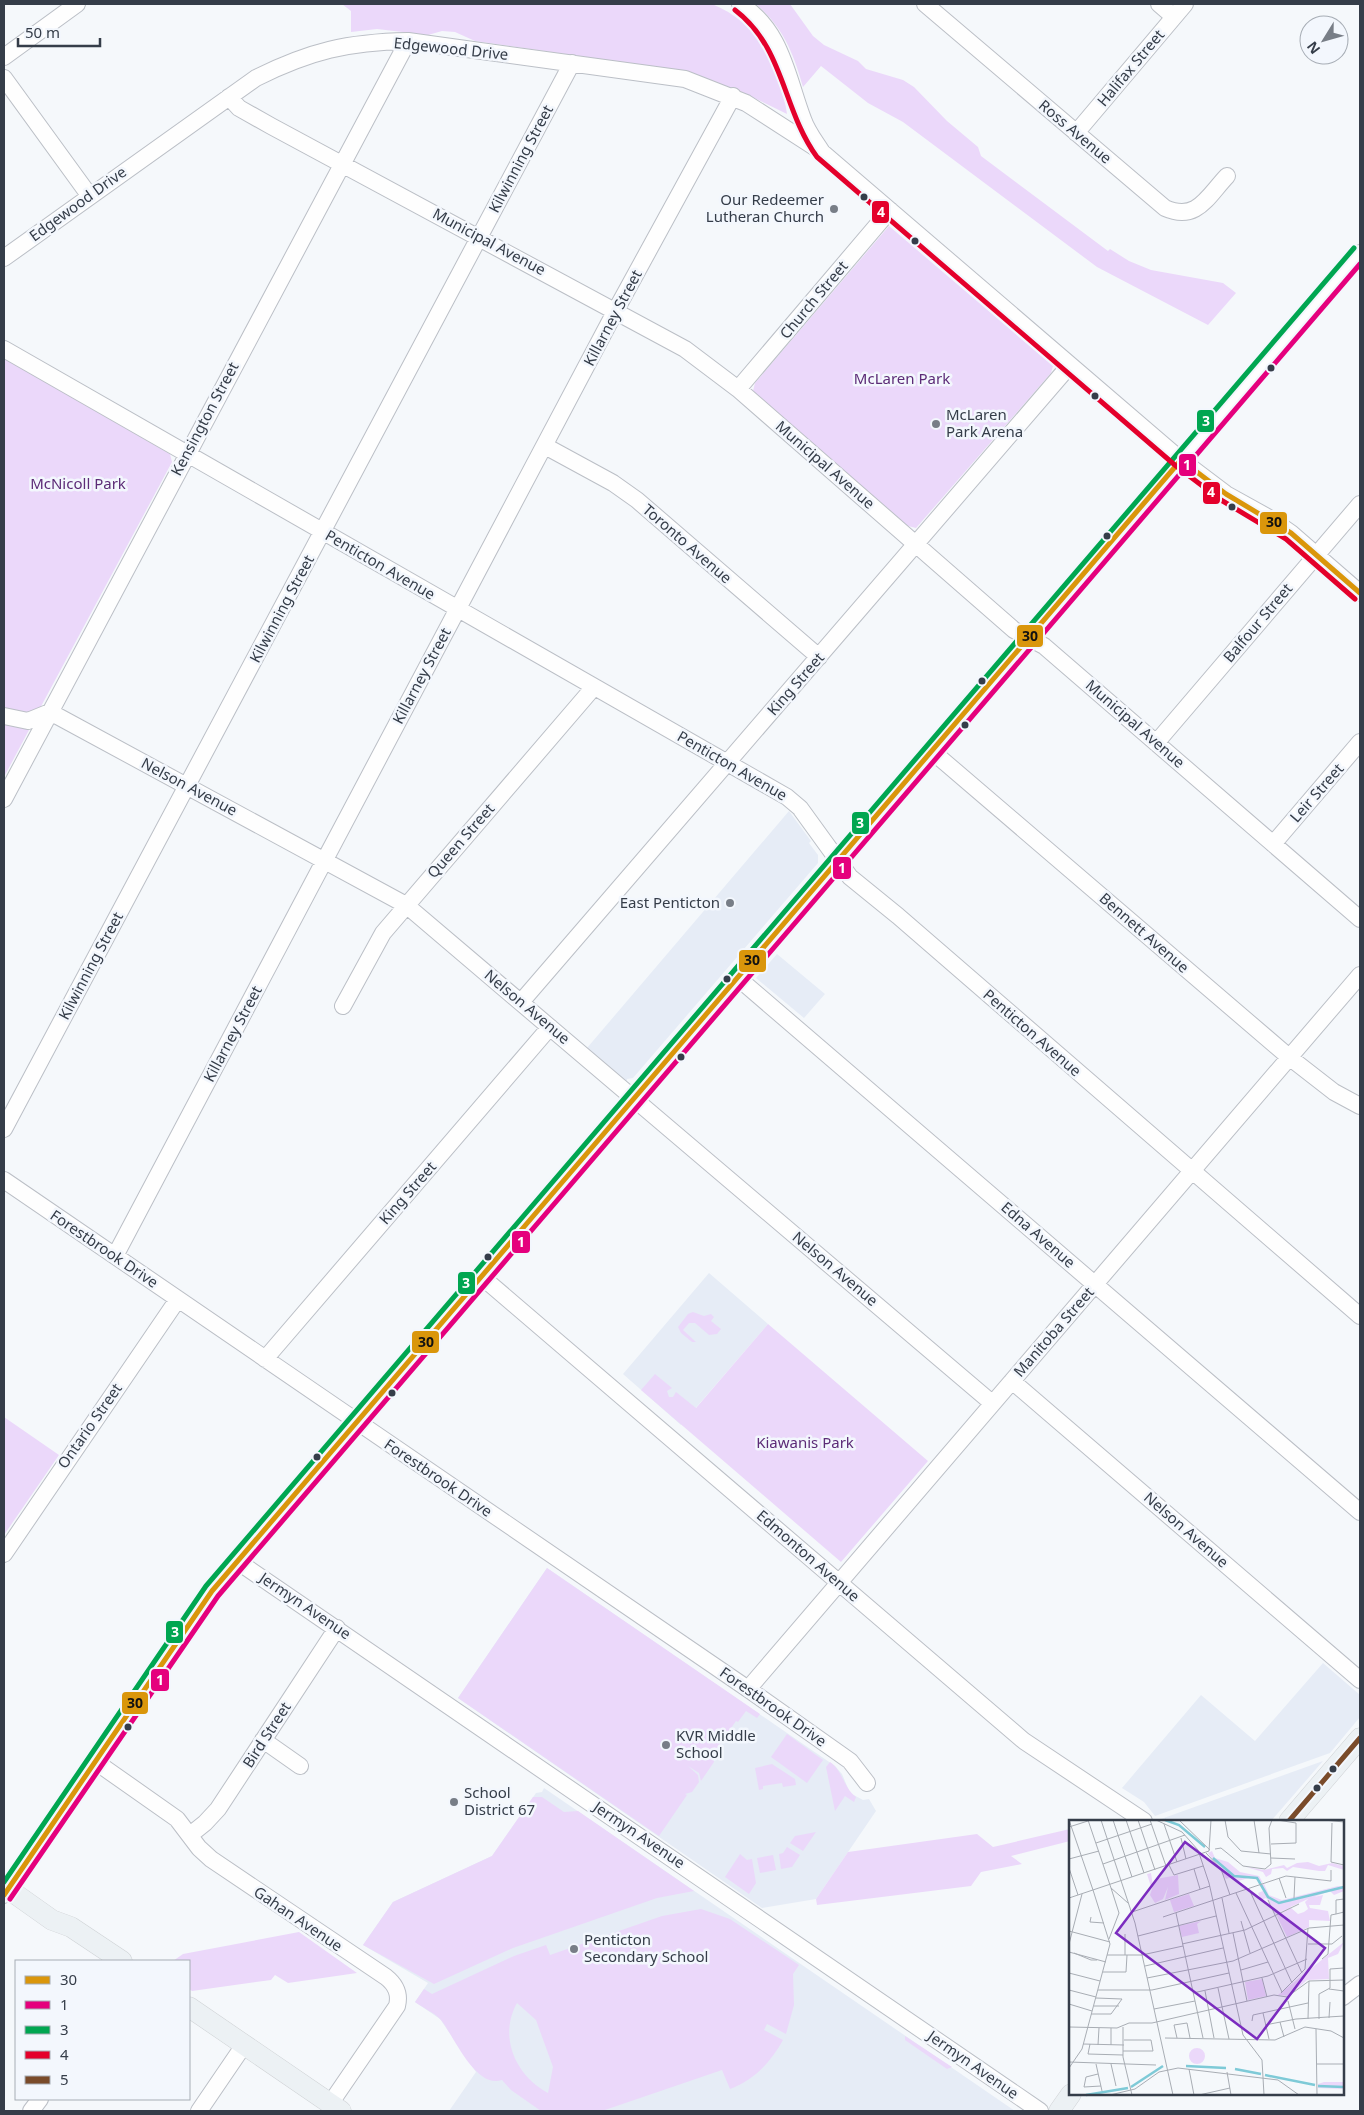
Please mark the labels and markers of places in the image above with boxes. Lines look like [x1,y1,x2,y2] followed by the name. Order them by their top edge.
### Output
[706,189,824,226] place label: Our Redeemer Lutheran Church
[859,192,869,202] unlabelled marker
[828,203,840,215] marker: Our Redeemer Lutheran Church
[910,236,920,246] unlabelled marker
[1266,363,1276,373] unlabelled marker
[1090,391,1100,401] unlabelled marker
[946,404,1023,441] place label: McLaren Park Arena
[930,418,942,430] marker: McLaren Park Arena
[1227,502,1237,512] unlabelled marker
[1102,531,1112,541] unlabelled marker
[977,676,987,686] unlabelled marker
[960,720,970,730] unlabelled marker
[620,892,720,912] place label: East Penticton
[724,897,736,909] marker: East Penticton
[722,974,732,984] unlabelled marker
[676,1052,686,1062] unlabelled marker
[483,1252,493,1262] unlabelled marker
[387,1388,397,1398] unlabelled marker
[312,1452,322,1462] unlabelled marker
[123,1722,133,1732] unlabelled marker
[676,1725,756,1762] place label: KVR Middle School
[660,1739,672,1751] marker: KVR Middle School
[1328,1764,1338,1774] unlabelled marker
[464,1782,535,1819] place label: School District 67
[1312,1783,1322,1793] unlabelled marker
[448,1796,460,1808] marker: School District 67
[584,1929,708,1966] place label: Penticton Secondary School
[568,1943,580,1955] marker: Penticton Secondary School

